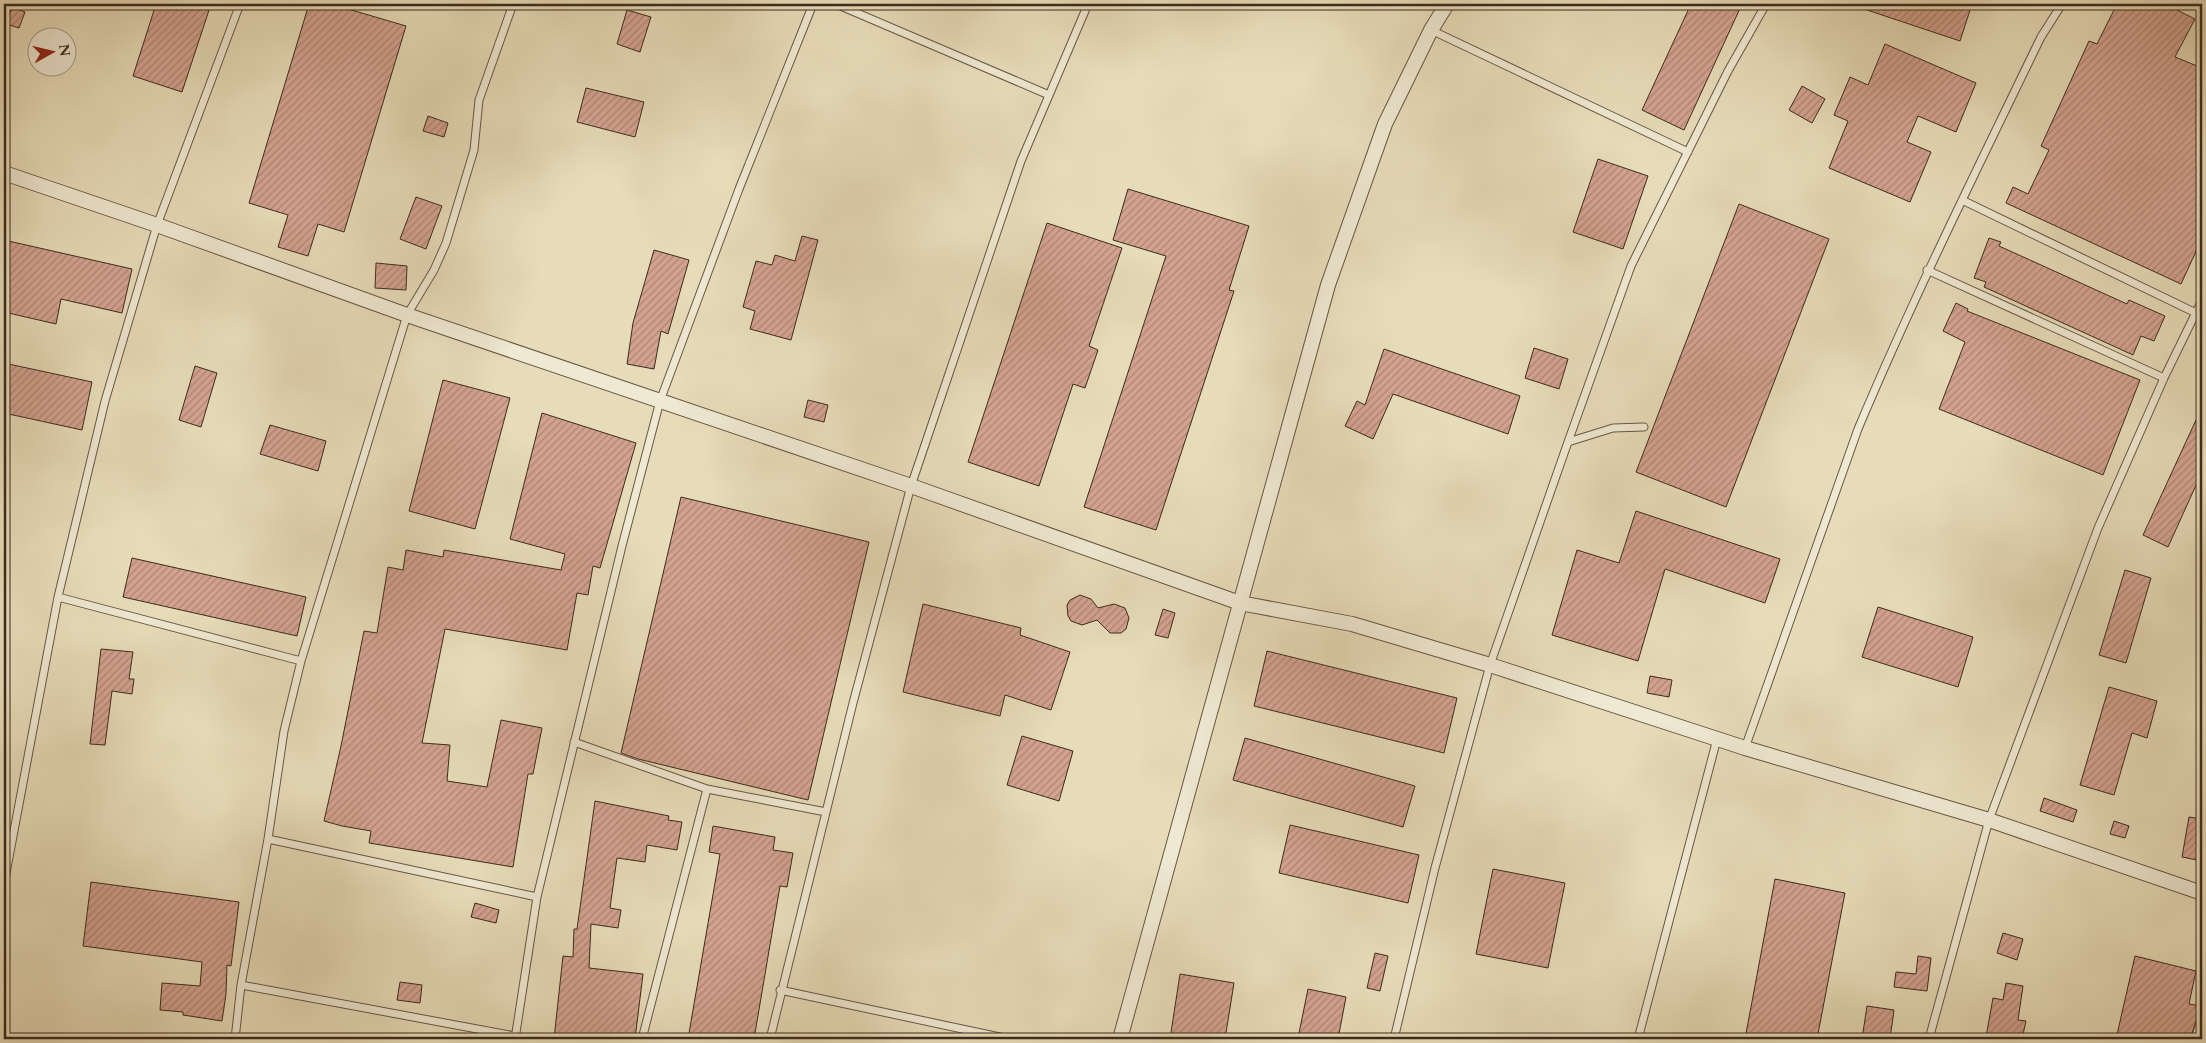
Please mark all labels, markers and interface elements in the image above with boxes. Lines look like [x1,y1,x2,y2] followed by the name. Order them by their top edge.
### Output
[28,28,78,78] north arrow
[54,43,75,58] text: N

